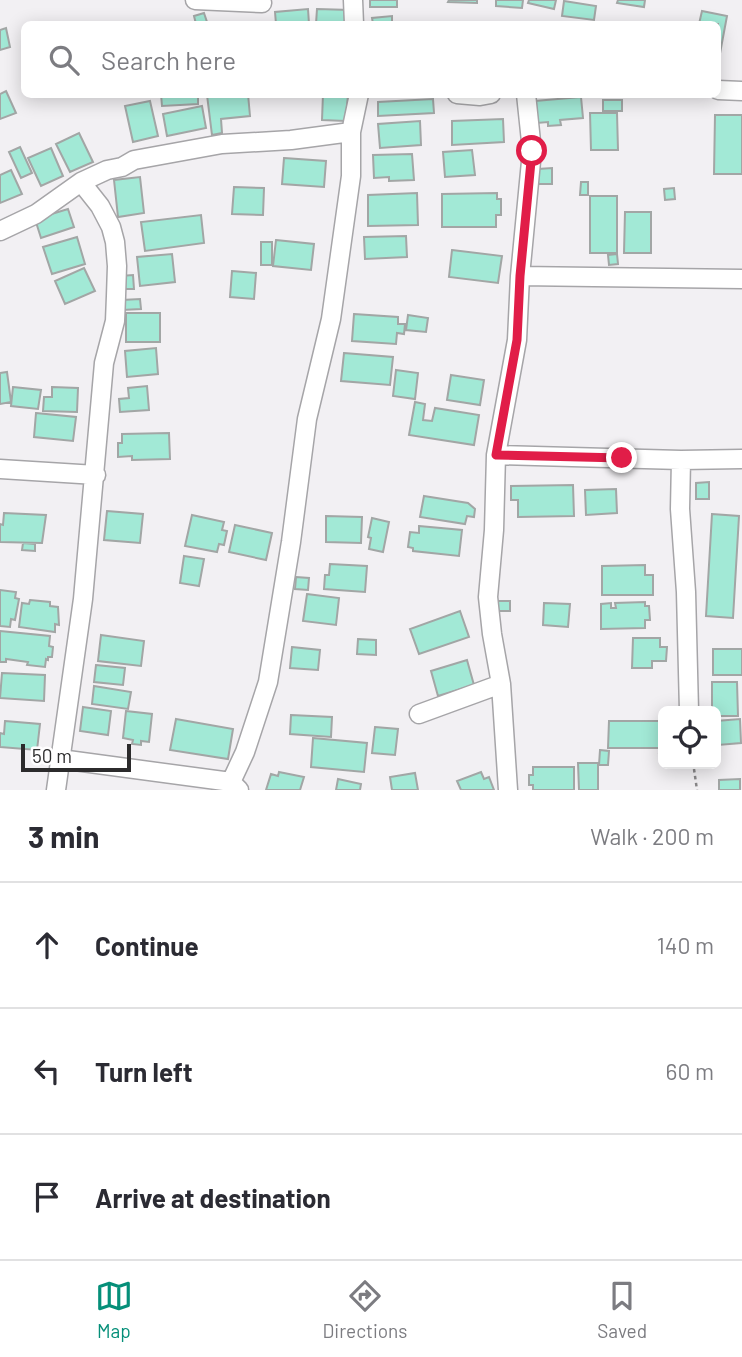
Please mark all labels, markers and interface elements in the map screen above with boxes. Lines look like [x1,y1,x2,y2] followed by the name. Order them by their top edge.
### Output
[21,21,721,98] search box
[45,41,83,79] icon: search
[101,44,236,75] text: Search here
[516,135,547,166] route start
[606,442,637,473] route end
[658,706,721,769] map controls
[658,706,721,769] button: locate
[21,741,131,773] scale bar
[32,744,72,767] text: 50 m
[28,818,99,854] text: 3 min
[590,822,714,850] text: Walk · 200 m
[28,926,66,964] icon: ahead
[95,930,199,961] text: Continue
[657,931,714,959] text: 140 m
[28,1052,66,1090] icon: left
[95,1056,193,1087] text: Turn left
[666,1057,714,1085] text: 60 m
[28,1178,66,1216] icon: arrive
[95,1182,331,1213] text: Arrive at destination
[95,1277,133,1342] tab: Map
[323,1277,408,1342] tab: Directions
[597,1277,647,1342] tab: Saved

